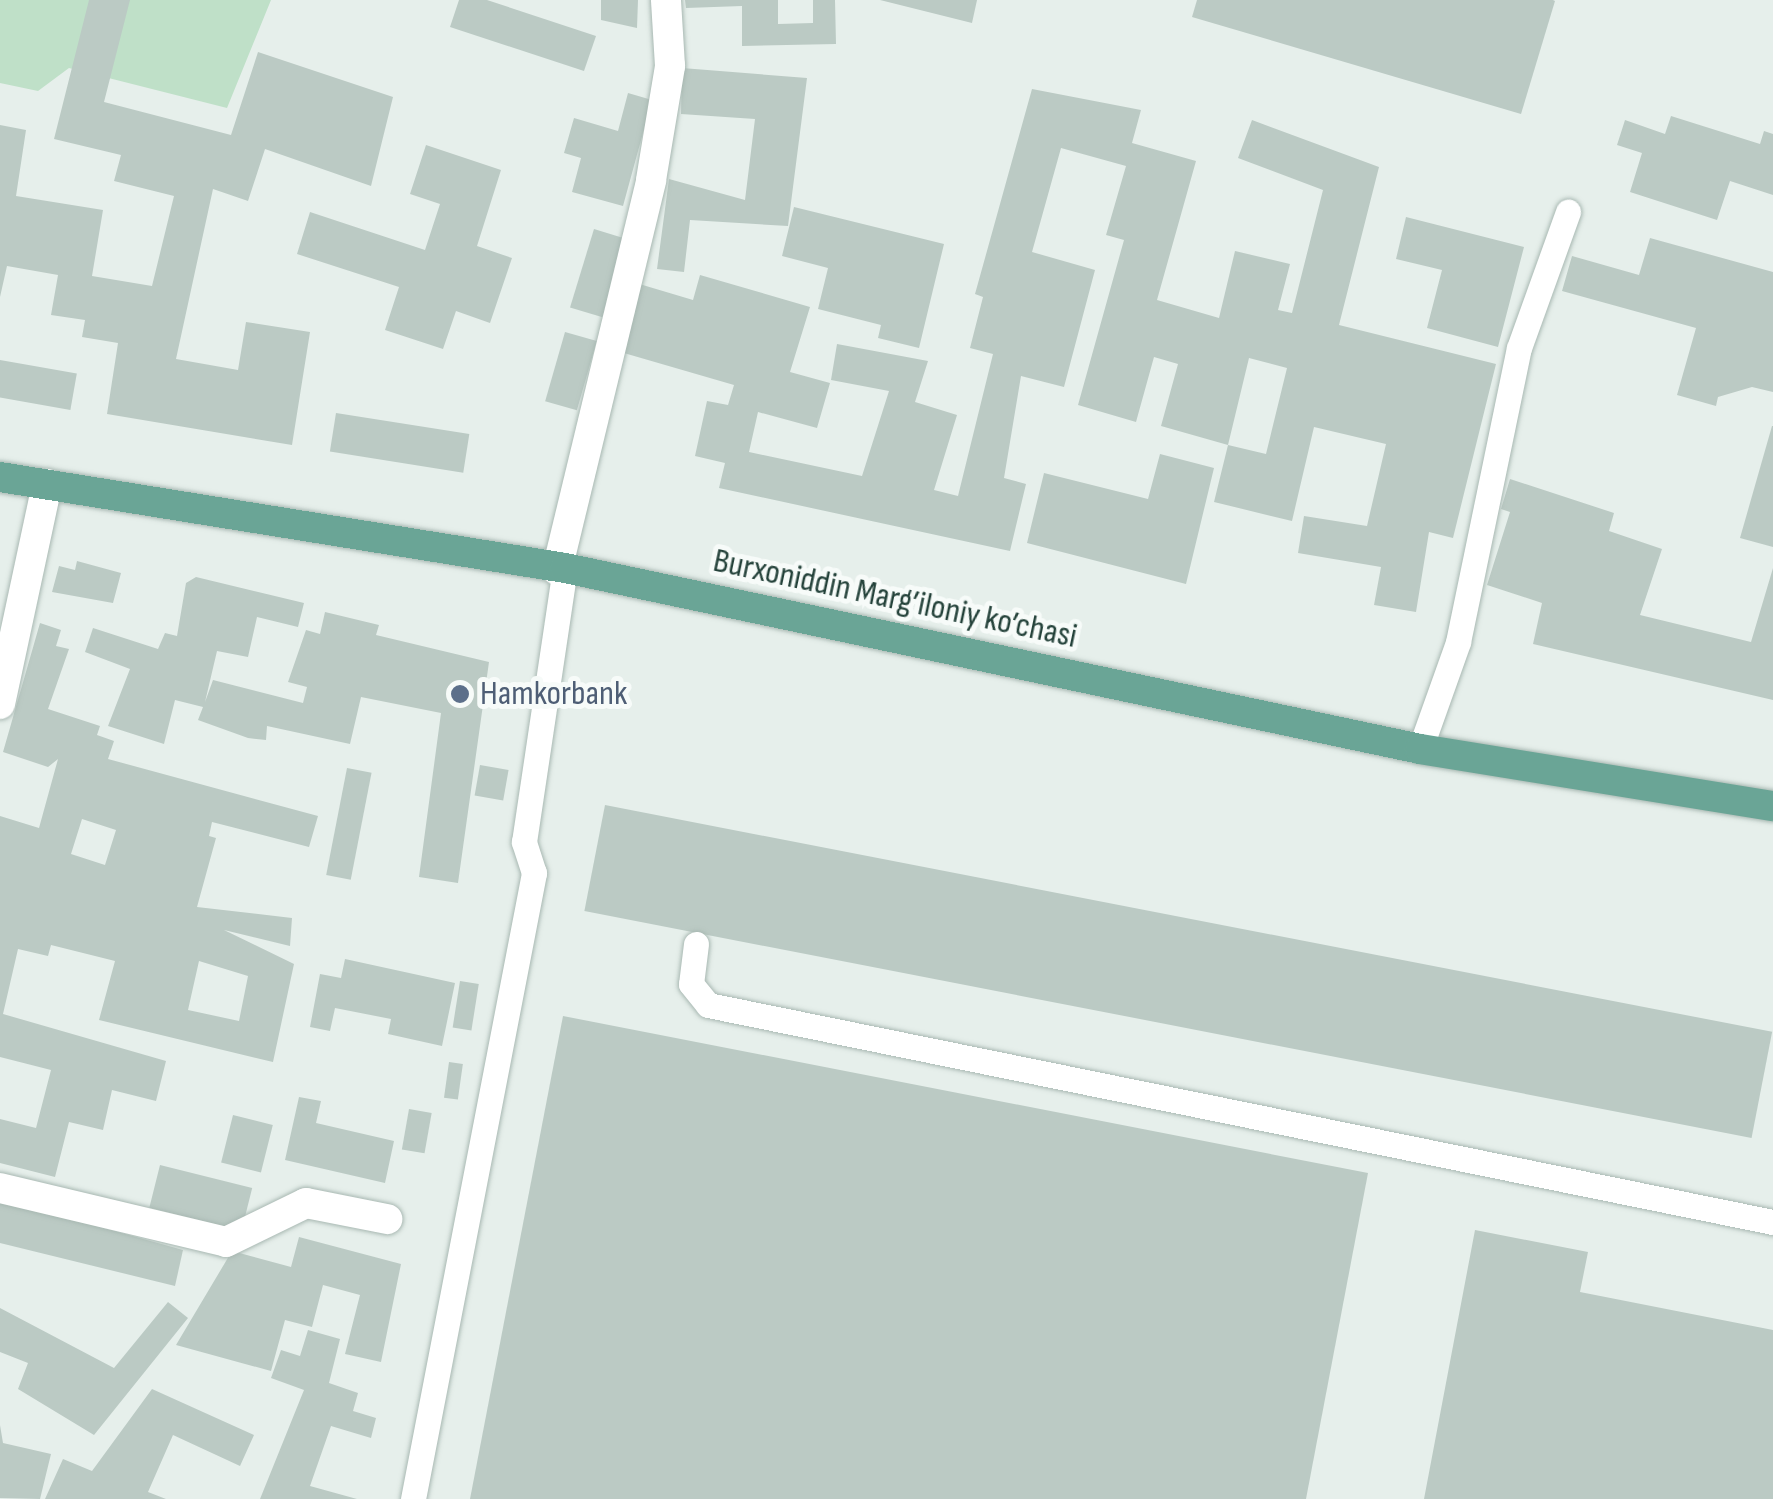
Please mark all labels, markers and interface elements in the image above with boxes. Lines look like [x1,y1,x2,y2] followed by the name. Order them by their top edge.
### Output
[709,540,1081,658] street label: Burxoniddin Marg’iloniy ko’chasi
[480,673,627,715] place label: Hamkorbank
[449,683,471,705] marker: Hamkorbank

